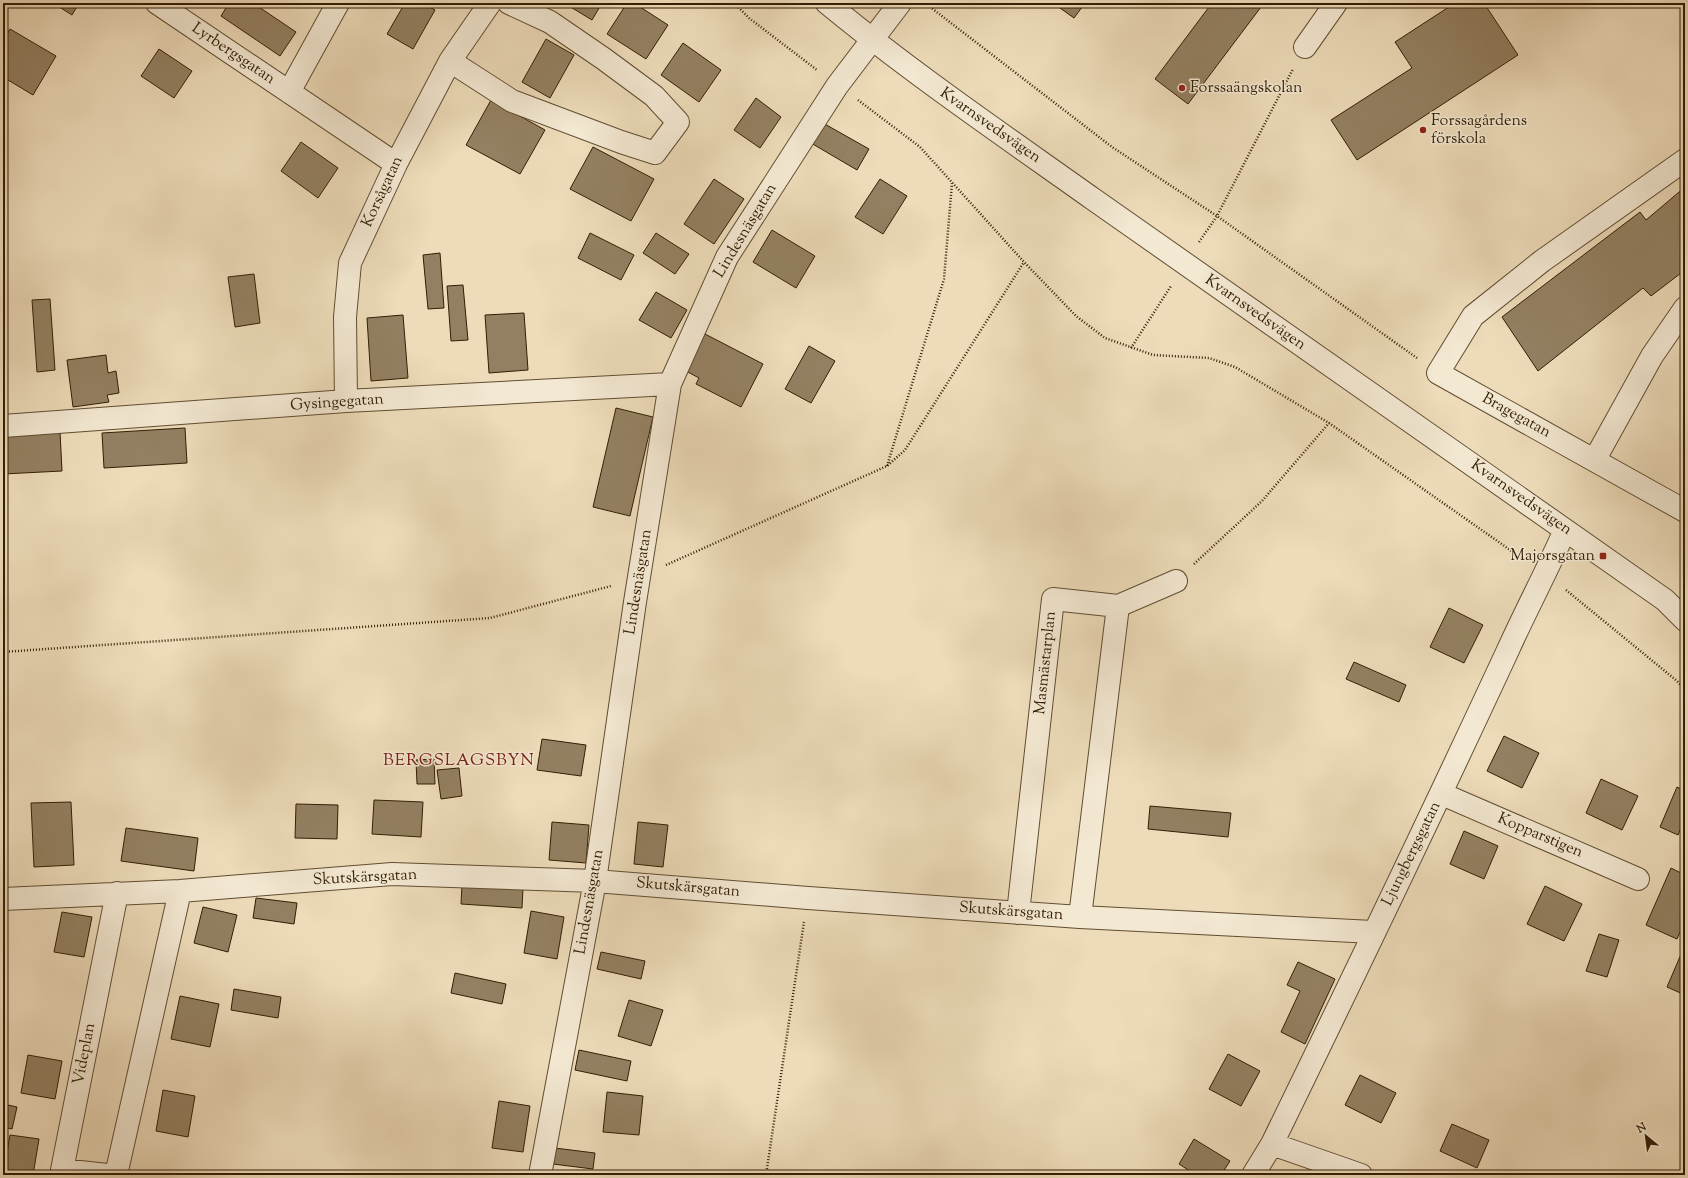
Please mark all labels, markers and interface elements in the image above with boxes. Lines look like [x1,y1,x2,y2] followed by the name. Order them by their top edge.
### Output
[187,17,280,91] street label: Lyrbergsgatan
[1190,77,1303,100] place label: Forssaängskolan
[935,82,1046,170] street label: Kvarnsvedsvägen
[1177,83,1187,93] marker: Forssaängskolan
[1431,110,1527,151] place label: Forssagårdens förskola
[1418,125,1428,135] marker: Forssagårdens förskola
[356,152,410,231] street label: Korsågatan
[709,179,784,283] street label: Lindesnäsgatan
[1200,269,1311,357] street label: Kvarnsvedsvägen
[289,388,385,418] street label: Gysingegatan
[1477,388,1555,445] street label: Bragegatan
[1466,454,1577,542] street label: Kvarnsvedsvägen
[619,527,659,636] street label: Lindesnäsgatan
[1510,545,1596,568] place label: Majorsgatan
[1598,551,1608,561] marker: Majorsgatan
[1029,610,1063,716] street label: Masmästarplan
[383,749,535,773] district label: BERGSLAGSBYN
[1377,797,1448,910] street label: Ljungbergsgatan
[1494,808,1587,865] street label: Kopparstigen
[569,847,611,956] street label: Lindesnäsgatan
[312,864,418,892] street label: Skutskärsgatan
[635,872,742,904] street label: Skutskärsgatan
[958,897,1064,927] street label: Skutskärsgatan
[68,1021,102,1087] street label: Videplan
[1626,1116,1666,1156] north arrow
[1633,1119,1650,1138] text: N

